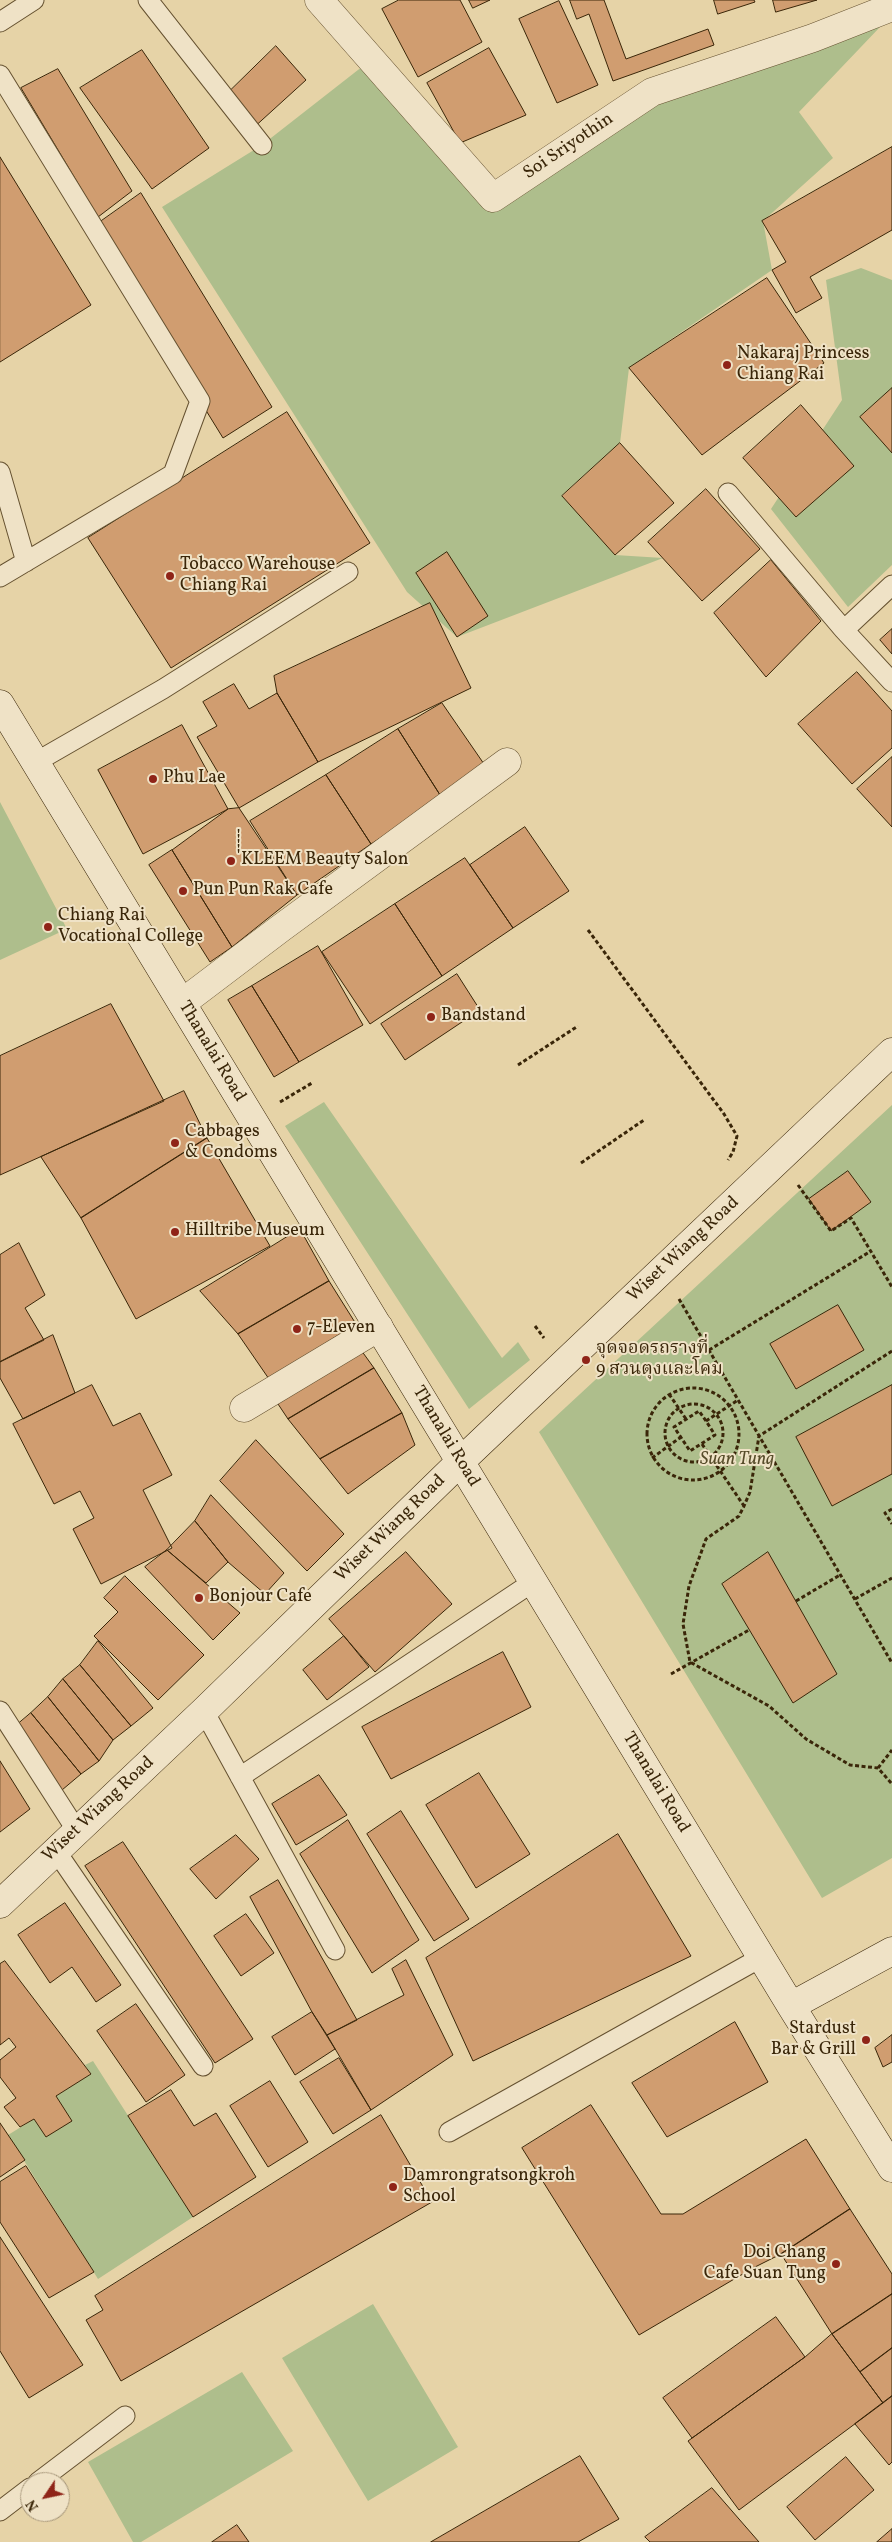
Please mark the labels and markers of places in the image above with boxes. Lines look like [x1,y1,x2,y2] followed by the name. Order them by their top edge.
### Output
[737,344,869,386] place label: Nakaraj Princess Chiang Rai
[721,359,733,371] marker: Nakaraj Princess Chiang Rai
[180,555,335,598] place label: Tobacco Warehouse Chiang Rai
[164,570,176,582] marker: Tobacco Warehouse Chiang Rai
[163,768,226,790] place label: Phu Lae
[147,773,159,785] marker: Phu Lae
[241,850,408,872] place label: ่่่่่KLEEM Beauty Salon
[225,855,237,867] marker: ่่่่่KLEEM Beauty Salon
[193,880,333,902] place label: Pun Pun Rak Cafe
[177,885,189,897] marker: Pun Pun Rak Cafe
[58,906,203,949] place label: Chiang Rai Vocational College
[42,921,54,933] marker: Chiang Rai Vocational College
[441,1006,526,1028] place label: Bandstand
[425,1011,437,1023] marker: Bandstand
[185,1122,277,1164] place label: Cabbages & Condoms
[169,1137,181,1149] marker: Cabbages & Condoms
[185,1221,325,1243] place label: Hilltribe Museum
[169,1226,181,1238] marker: Hilltribe Museum
[307,1318,375,1340] place label: 7-Eleven
[291,1323,303,1335] marker: 7-Eleven
[596,1339,723,1382] place label: จุดจอดรถรางที่ 9 สวนตุงและโคม
[580,1354,592,1366] marker: จุดจอดรถรางที่ 9 สวนตุงและโคม
[209,1587,312,1609] place label: Bonjour Cafe
[193,1592,205,1604] marker: Bonjour Cafe
[771,2019,856,2062] place label: Stardust Bar & Grill
[860,2034,872,2046] marker: Stardust Bar & Grill
[403,2166,575,2208] place label: Damrongratsongkroh School
[387,2181,399,2193] marker: Damrongratsongkroh School
[704,2243,826,2286] place label: Doi Chang Cafe Suan Tung
[830,2258,842,2270] marker: Doi Chang Cafe Suan Tung

